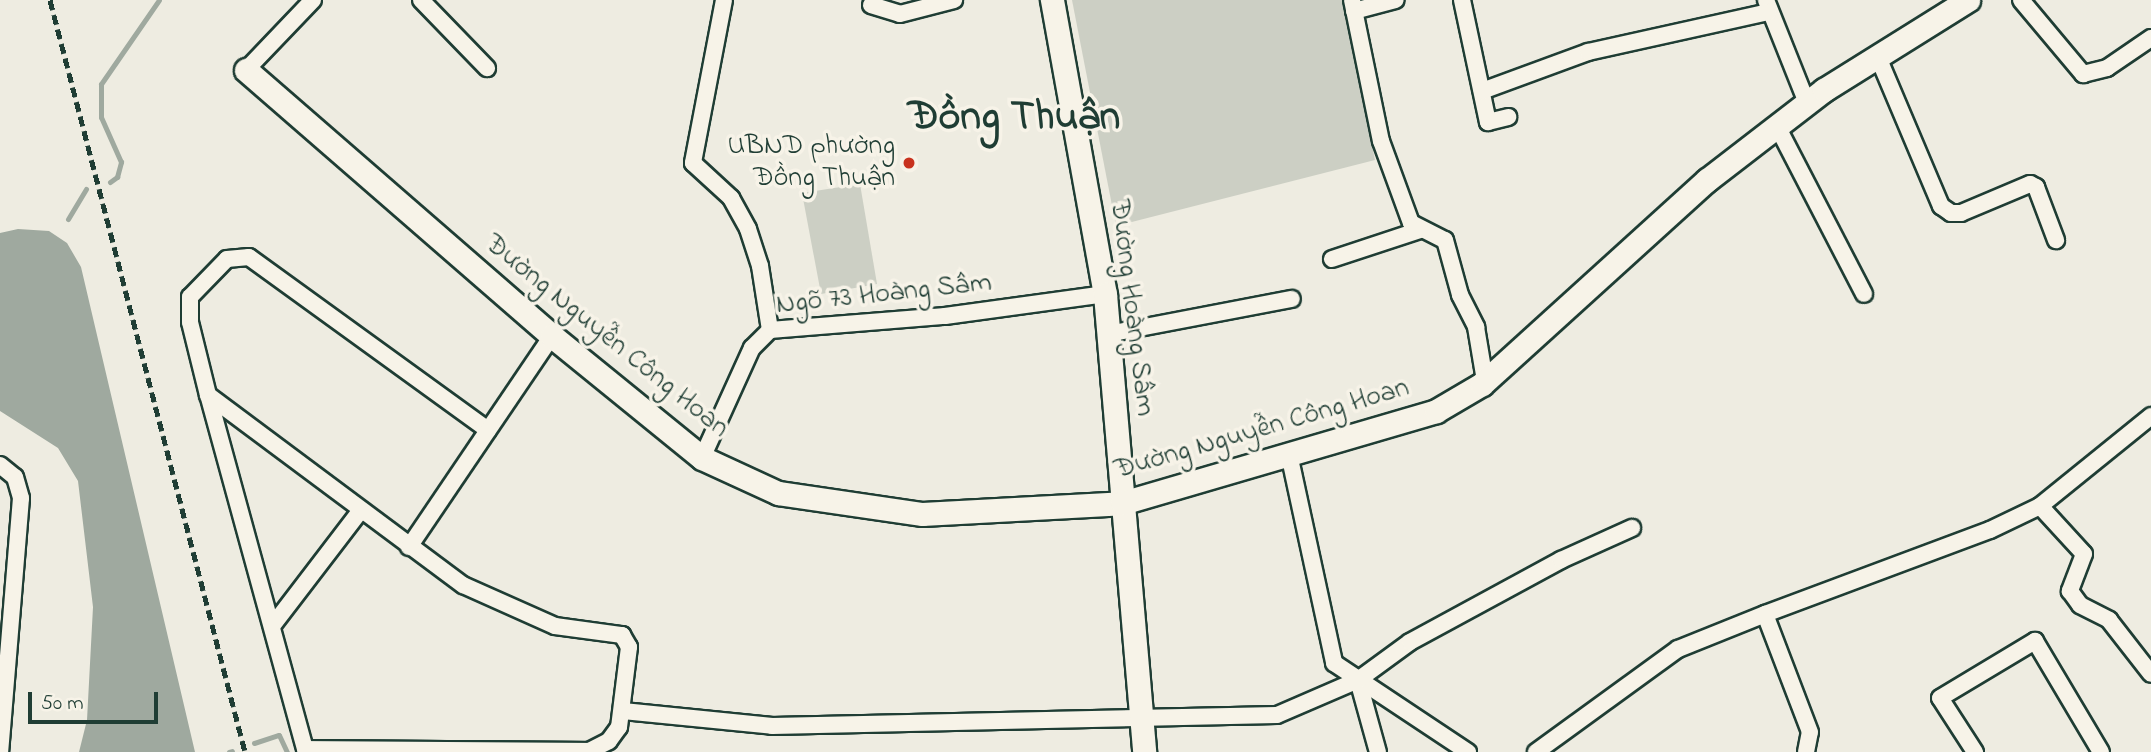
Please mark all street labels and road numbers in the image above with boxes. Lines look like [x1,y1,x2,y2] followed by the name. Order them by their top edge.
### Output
[1101,198,1161,418] street label: Đường Hoàng Sâm
[477,228,735,446] street label: Đường Nguyễn Công Hoan
[775,267,993,323] street label: Ngõ 73 Hoàng Sâm
[1111,372,1413,488] street label: Đường Nguyễn Công Hoan

